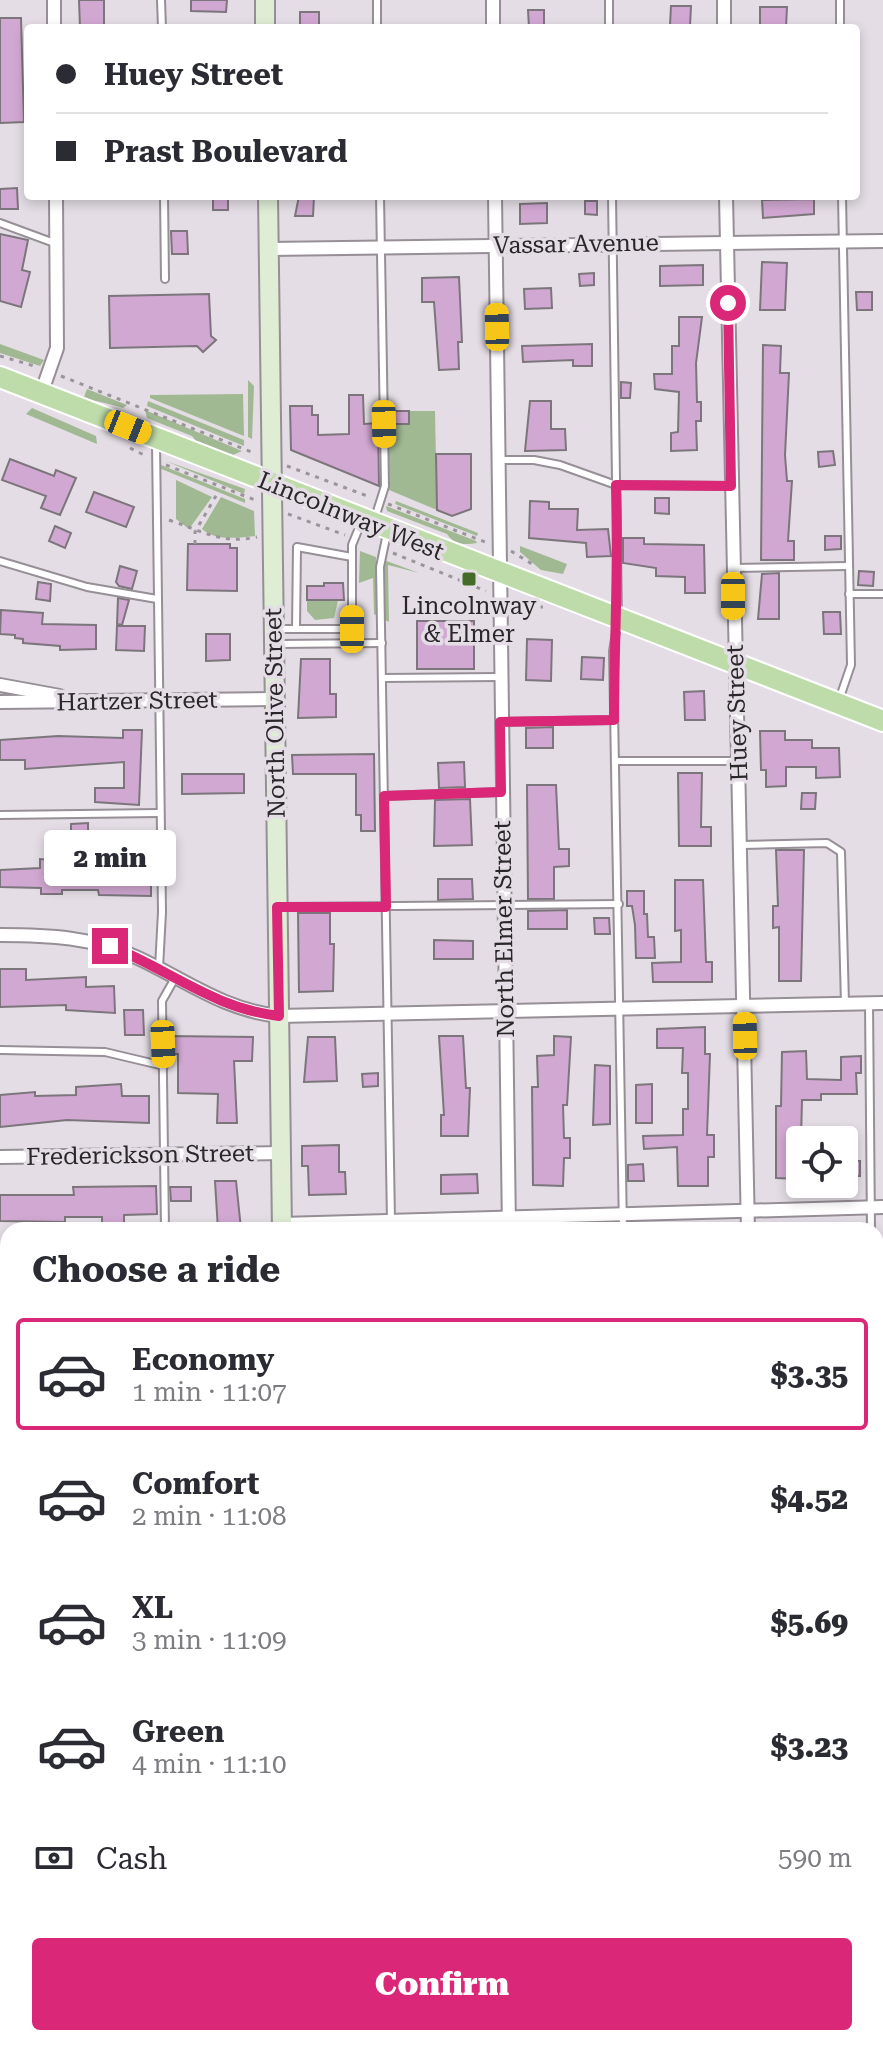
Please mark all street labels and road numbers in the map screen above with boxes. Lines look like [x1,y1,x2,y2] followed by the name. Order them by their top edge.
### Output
[493,229,659,259] street label: Vassar Avenue
[254,466,448,566] street label: Lincolnway West
[259,608,291,818] street label: North Olive Street
[721,644,753,782] street label: Huey Street
[56,686,218,716] street label: Hartzer Street
[488,820,520,1038] street label: North Elmer Street
[26,1139,254,1171] street label: Frederickson Street

